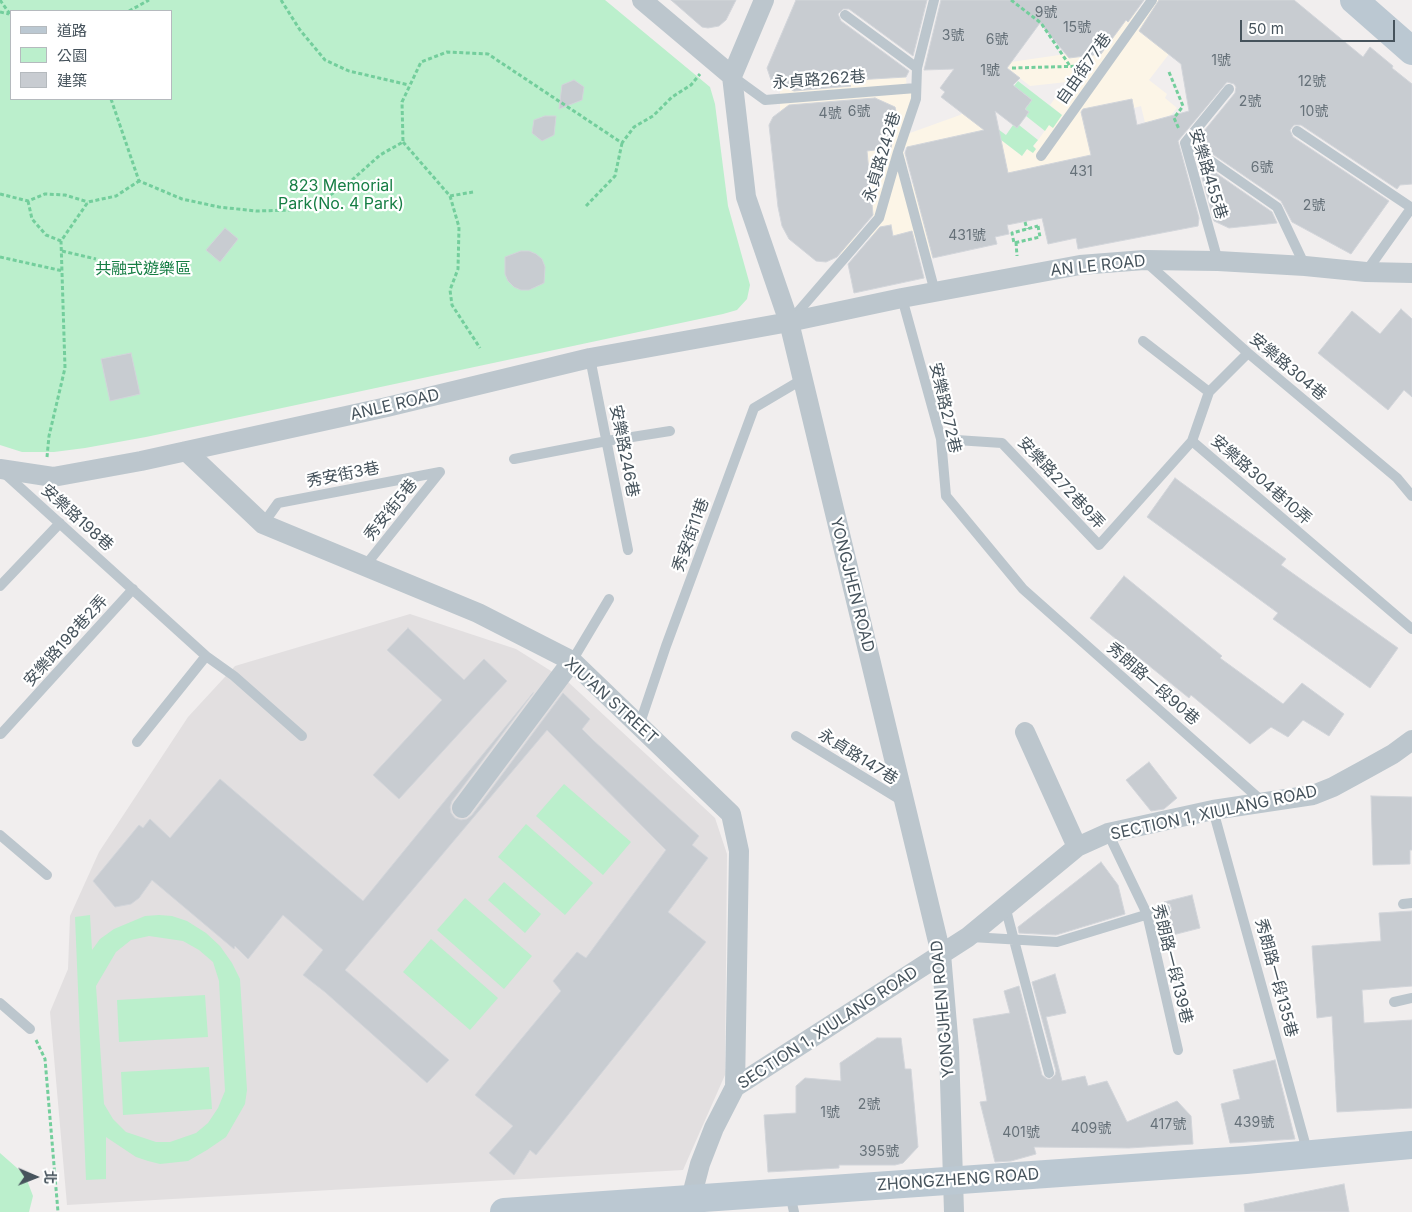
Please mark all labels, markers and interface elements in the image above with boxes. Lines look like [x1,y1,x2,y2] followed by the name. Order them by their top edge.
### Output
[1035,5,1057,21] house number: 9號
[10,10,172,100] legend
[1242,10,1397,42] scale bar
[1248,19,1284,38] text: 50 m
[1063,20,1091,36] house number: 15號
[57,21,87,40] text: 道路
[942,28,964,44] house number: 3號
[1052,30,1116,108] street label: 自由街77巷
[986,32,1008,48] house number: 6號
[57,46,87,65] text: 公園
[1211,53,1231,69] house number: 1號
[980,63,1000,79] house number: 1號
[772,67,866,93] street label: 永貞路262巷
[57,71,87,90] text: 建築
[1298,74,1326,90] house number: 12號
[1239,94,1261,110] house number: 2號
[848,104,870,120] house number: 6號
[1300,104,1328,120] house number: 10號
[818,106,842,122] house number: 4號
[859,109,905,205] street label: 永貞路242巷
[1185,126,1231,222] street label: 安樂路455巷
[1251,160,1273,176] house number: 6號
[1069,164,1093,180] house number: 431
[278,176,404,214] park label: 823 Memorial Park(No. 4 Park)
[1303,198,1325,214] house number: 2號
[948,228,986,244] house number: 431號
[1050,251,1146,281] street label: AN LE ROAD
[95,259,191,279] park label: 共融式遊樂區
[1246,329,1330,405] street label: 安樂路304巷
[925,361,965,455] street label: 安樂路272巷
[349,385,441,425] street label: ANLE ROAD
[606,403,642,499] street label: 安樂路246巷
[1207,431,1315,529] street label: 安樂路304巷10弄
[1014,433,1108,533] street label: 安樂路272巷9弄
[305,459,381,491] street label: 秀安街3巷
[360,475,422,545] street label: 秀安街5巷
[37,481,117,555] street label: 安樂路198巷
[669,496,713,574] street label: 秀安街11巷
[826,516,878,654] street label: YONGJHEN ROAD
[20,591,112,691] street label: 安樂路198巷2弄
[1103,639,1203,729] street label: 秀朗路一段90巷
[560,654,662,748] street label: XIU'AN STREET
[815,725,901,789] street label: 永貞路147巷
[1109,782,1319,844] street label: SECTION 1, XIULANG ROAD
[1148,902,1196,1026] street label: 秀朗路一段139巷
[1251,917,1301,1039] street label: 秀朗路一段135巷
[927,939,959,1079] street label: YONGJHEN ROAD
[734,963,922,1093] street label: SECTION 1, XIULANG ROAD
[858,1097,880,1113] house number: 2號
[820,1105,840,1121] house number: 1號
[1234,1115,1274,1131] house number: 439號
[1150,1117,1186,1133] house number: 417號
[1071,1121,1111,1137] house number: 409號
[1002,1125,1040,1141] house number: 401號
[859,1144,899,1160] house number: 395號
[10,1152,60,1202] north arrow
[876,1165,1040,1195] street label: ZHONGZHENG ROAD
[42,1170,59,1184] text: 北

